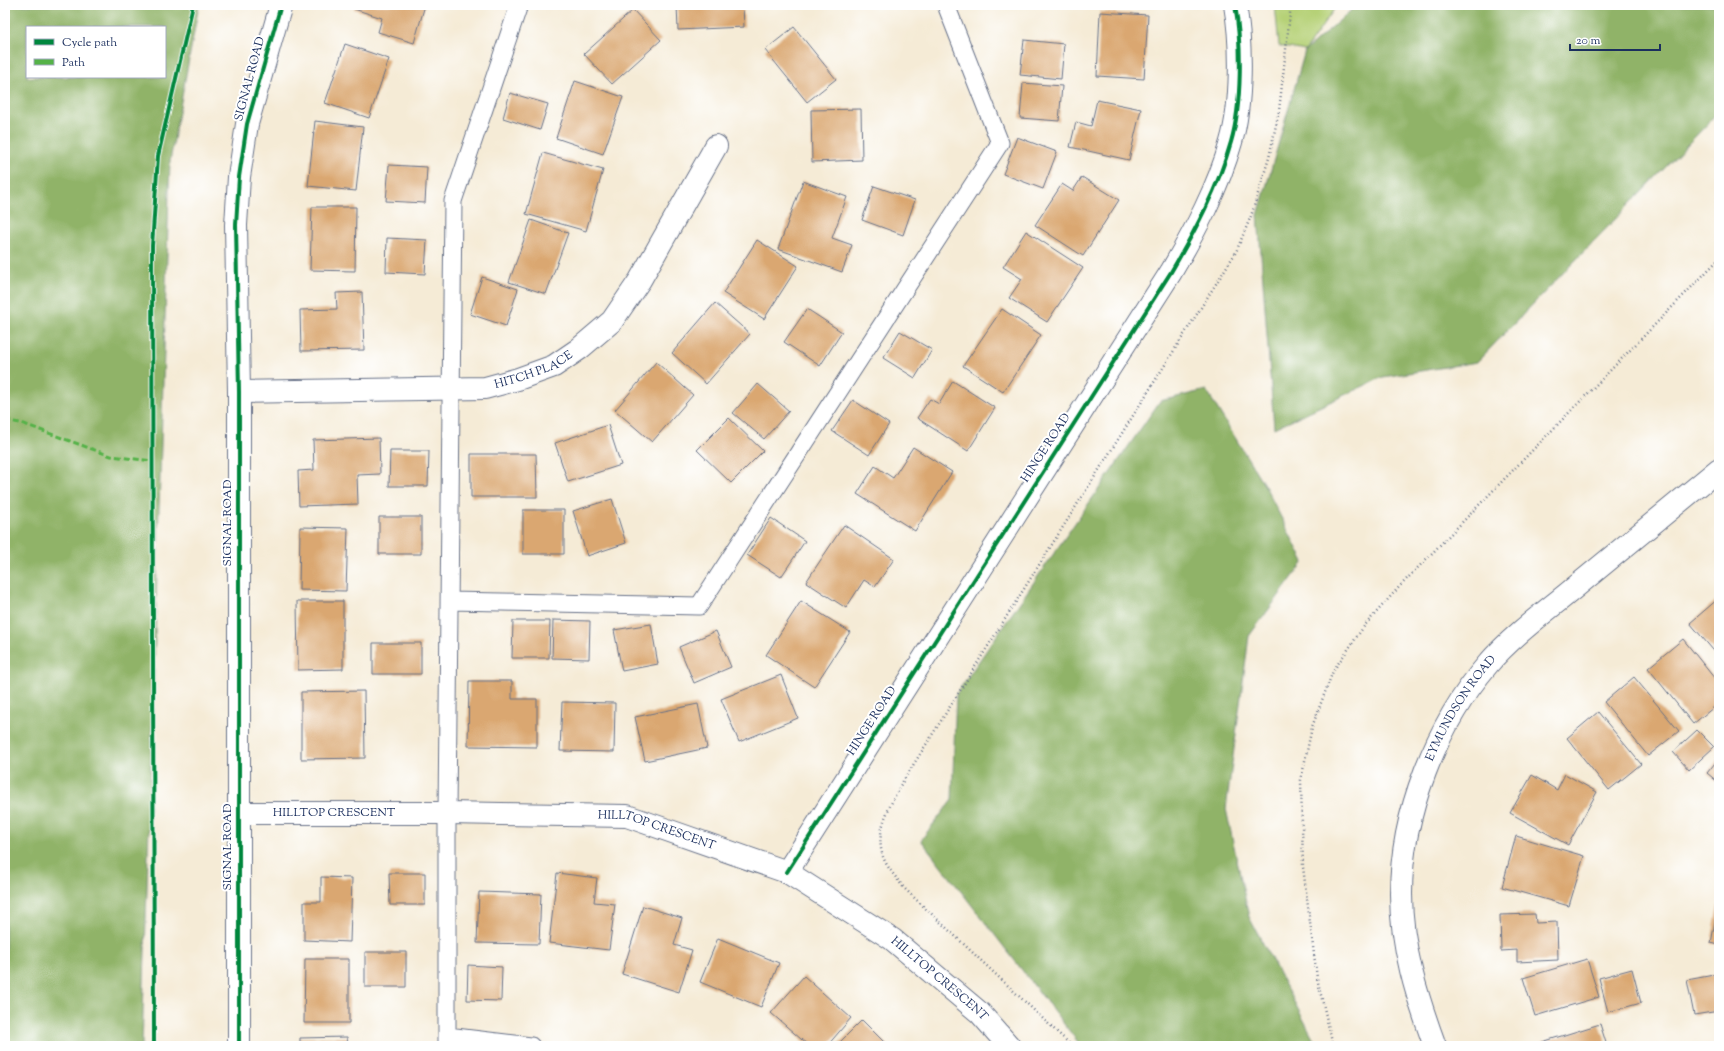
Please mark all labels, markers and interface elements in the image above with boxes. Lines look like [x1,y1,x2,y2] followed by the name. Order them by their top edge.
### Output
[26,26,166,78] legend
[1570,26,1660,52] scale bar
[1576,32,1601,50] text: 20 m
[62,34,117,52] text: Cycle path
[230,35,270,123] street label: SIGNAL ROAD
[62,54,85,72] text: Path
[492,346,577,394] street label: HITCH PLACE
[1017,410,1075,486] street label: HINGE ROAD
[219,479,237,567] street label: SIGNAL ROAD
[1421,651,1501,764] street label: EYMUNDSON ROAD
[843,683,901,759] street label: HINGE ROAD
[219,803,237,891] street label: SIGNAL ROAD
[273,804,396,822] street label: HILLTOP CRESCENT
[598,807,719,855] street label: HILLTOP CRESCENT
[887,933,993,1026] street label: HILLTOP CRESCENT

